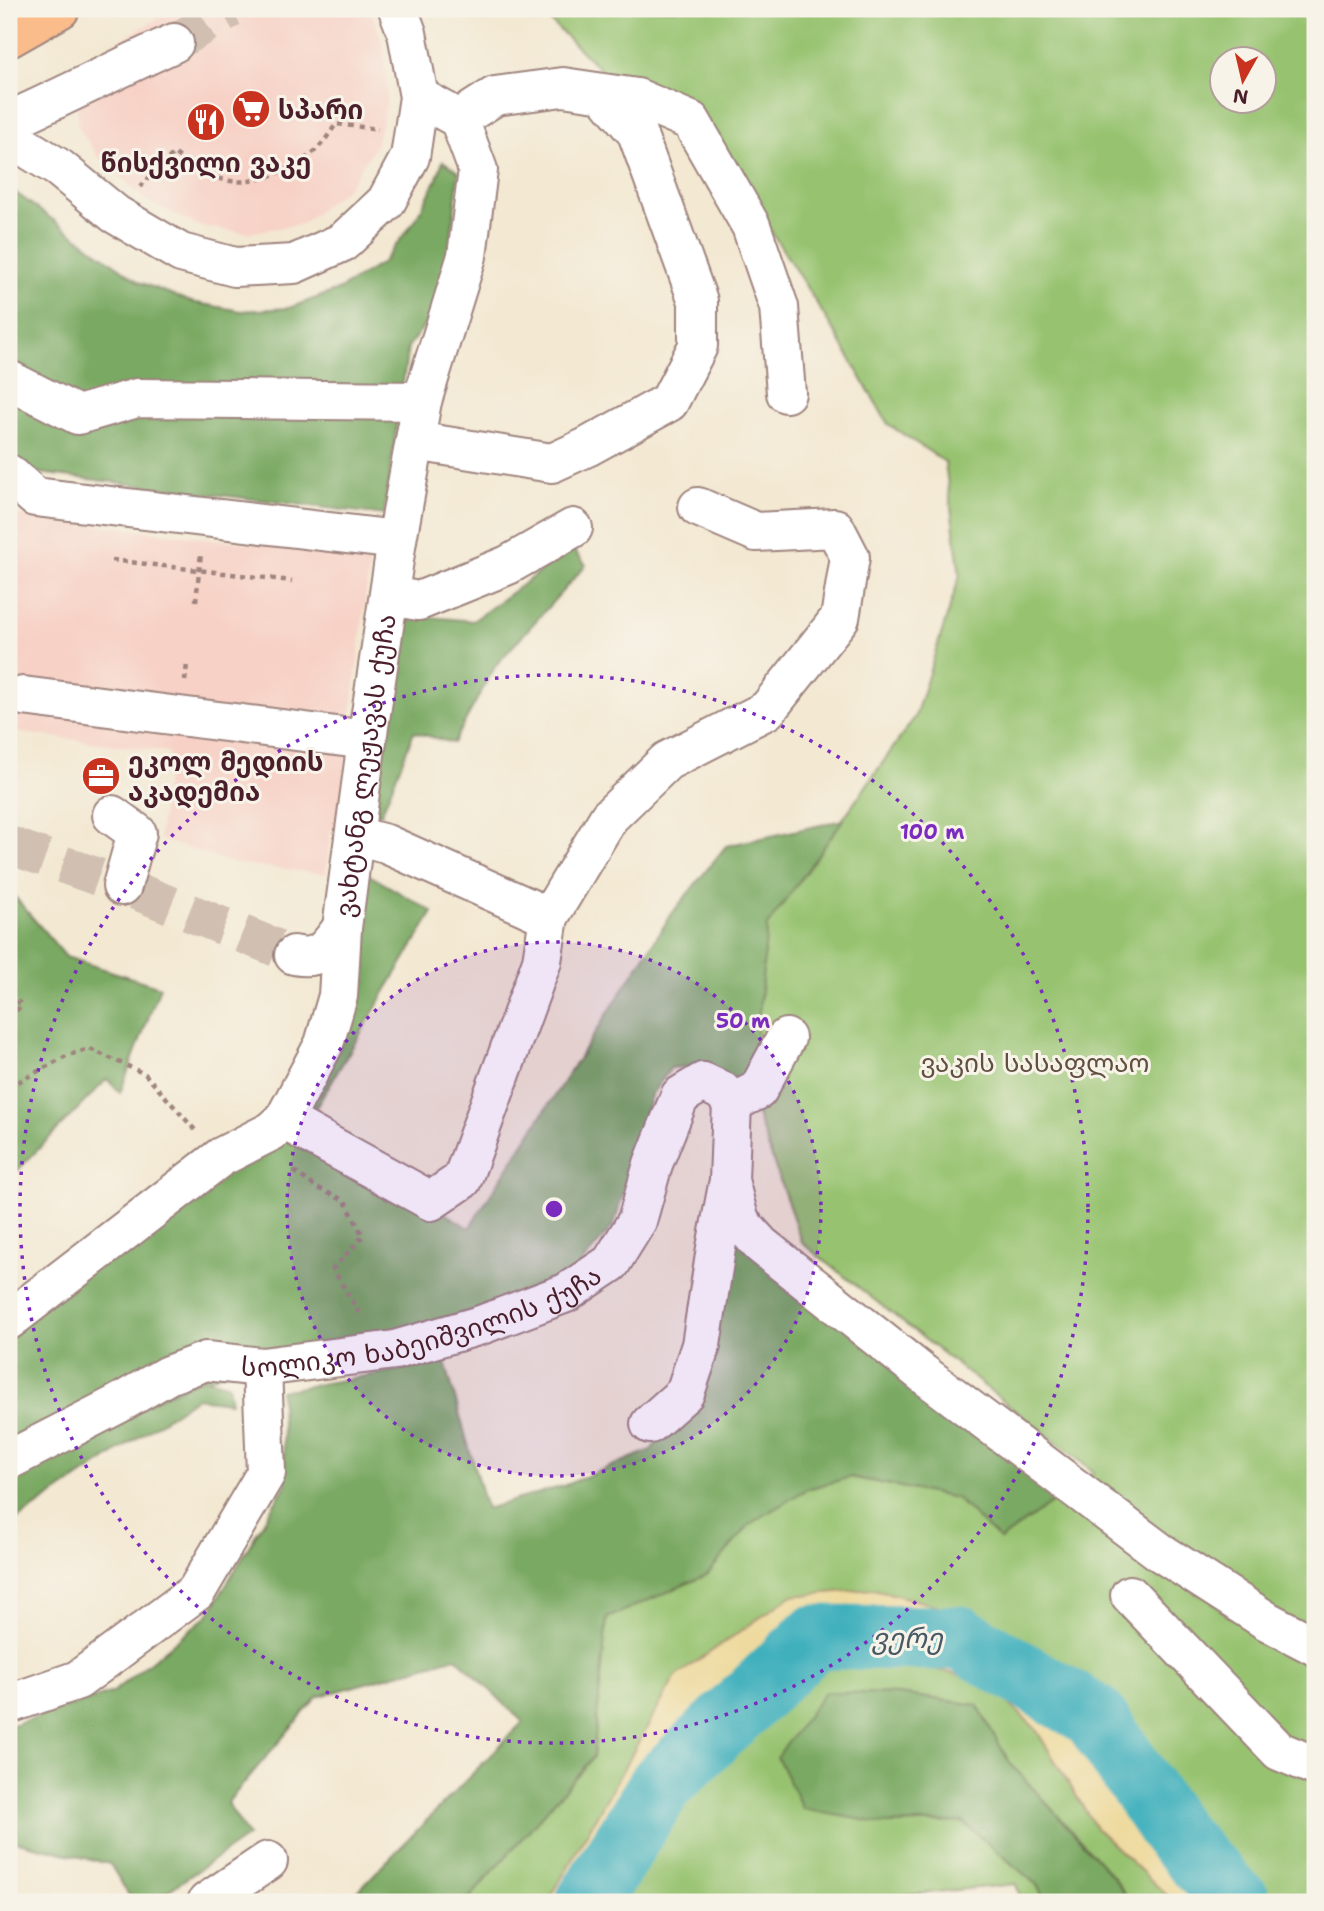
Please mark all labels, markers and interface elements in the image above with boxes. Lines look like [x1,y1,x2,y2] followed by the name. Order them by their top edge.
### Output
[1208,46,1278,116] north arrow
[1232,83,1250,110] text: N
[230,88,272,130] supermarket icon: სპარი
[278,92,363,127] place label: სპარი
[185,101,227,143] restaurant icon: წისქვილი ვაკე
[101,145,311,180] place label: წისქვილი ვაკე
[326,611,403,919] street label: ვახტანგ ლეჟავას ქუჩა
[128,744,323,809] place label: ეკოლ მედიის აკადემია
[80,755,122,797] office icon: ეკოლ მედიის აკადემია
[900,818,964,846] text: 100 m
[716,1007,770,1035] text: 50 m
[921,1045,1149,1080] park label: ვაკის სასაფლაო
[542,1197,566,1221] centre of rings
[239,1257,608,1385] street label: სოლიკო ხაბეიშვილის ქუჩა
[871,1619,944,1657] water label: ვერე

